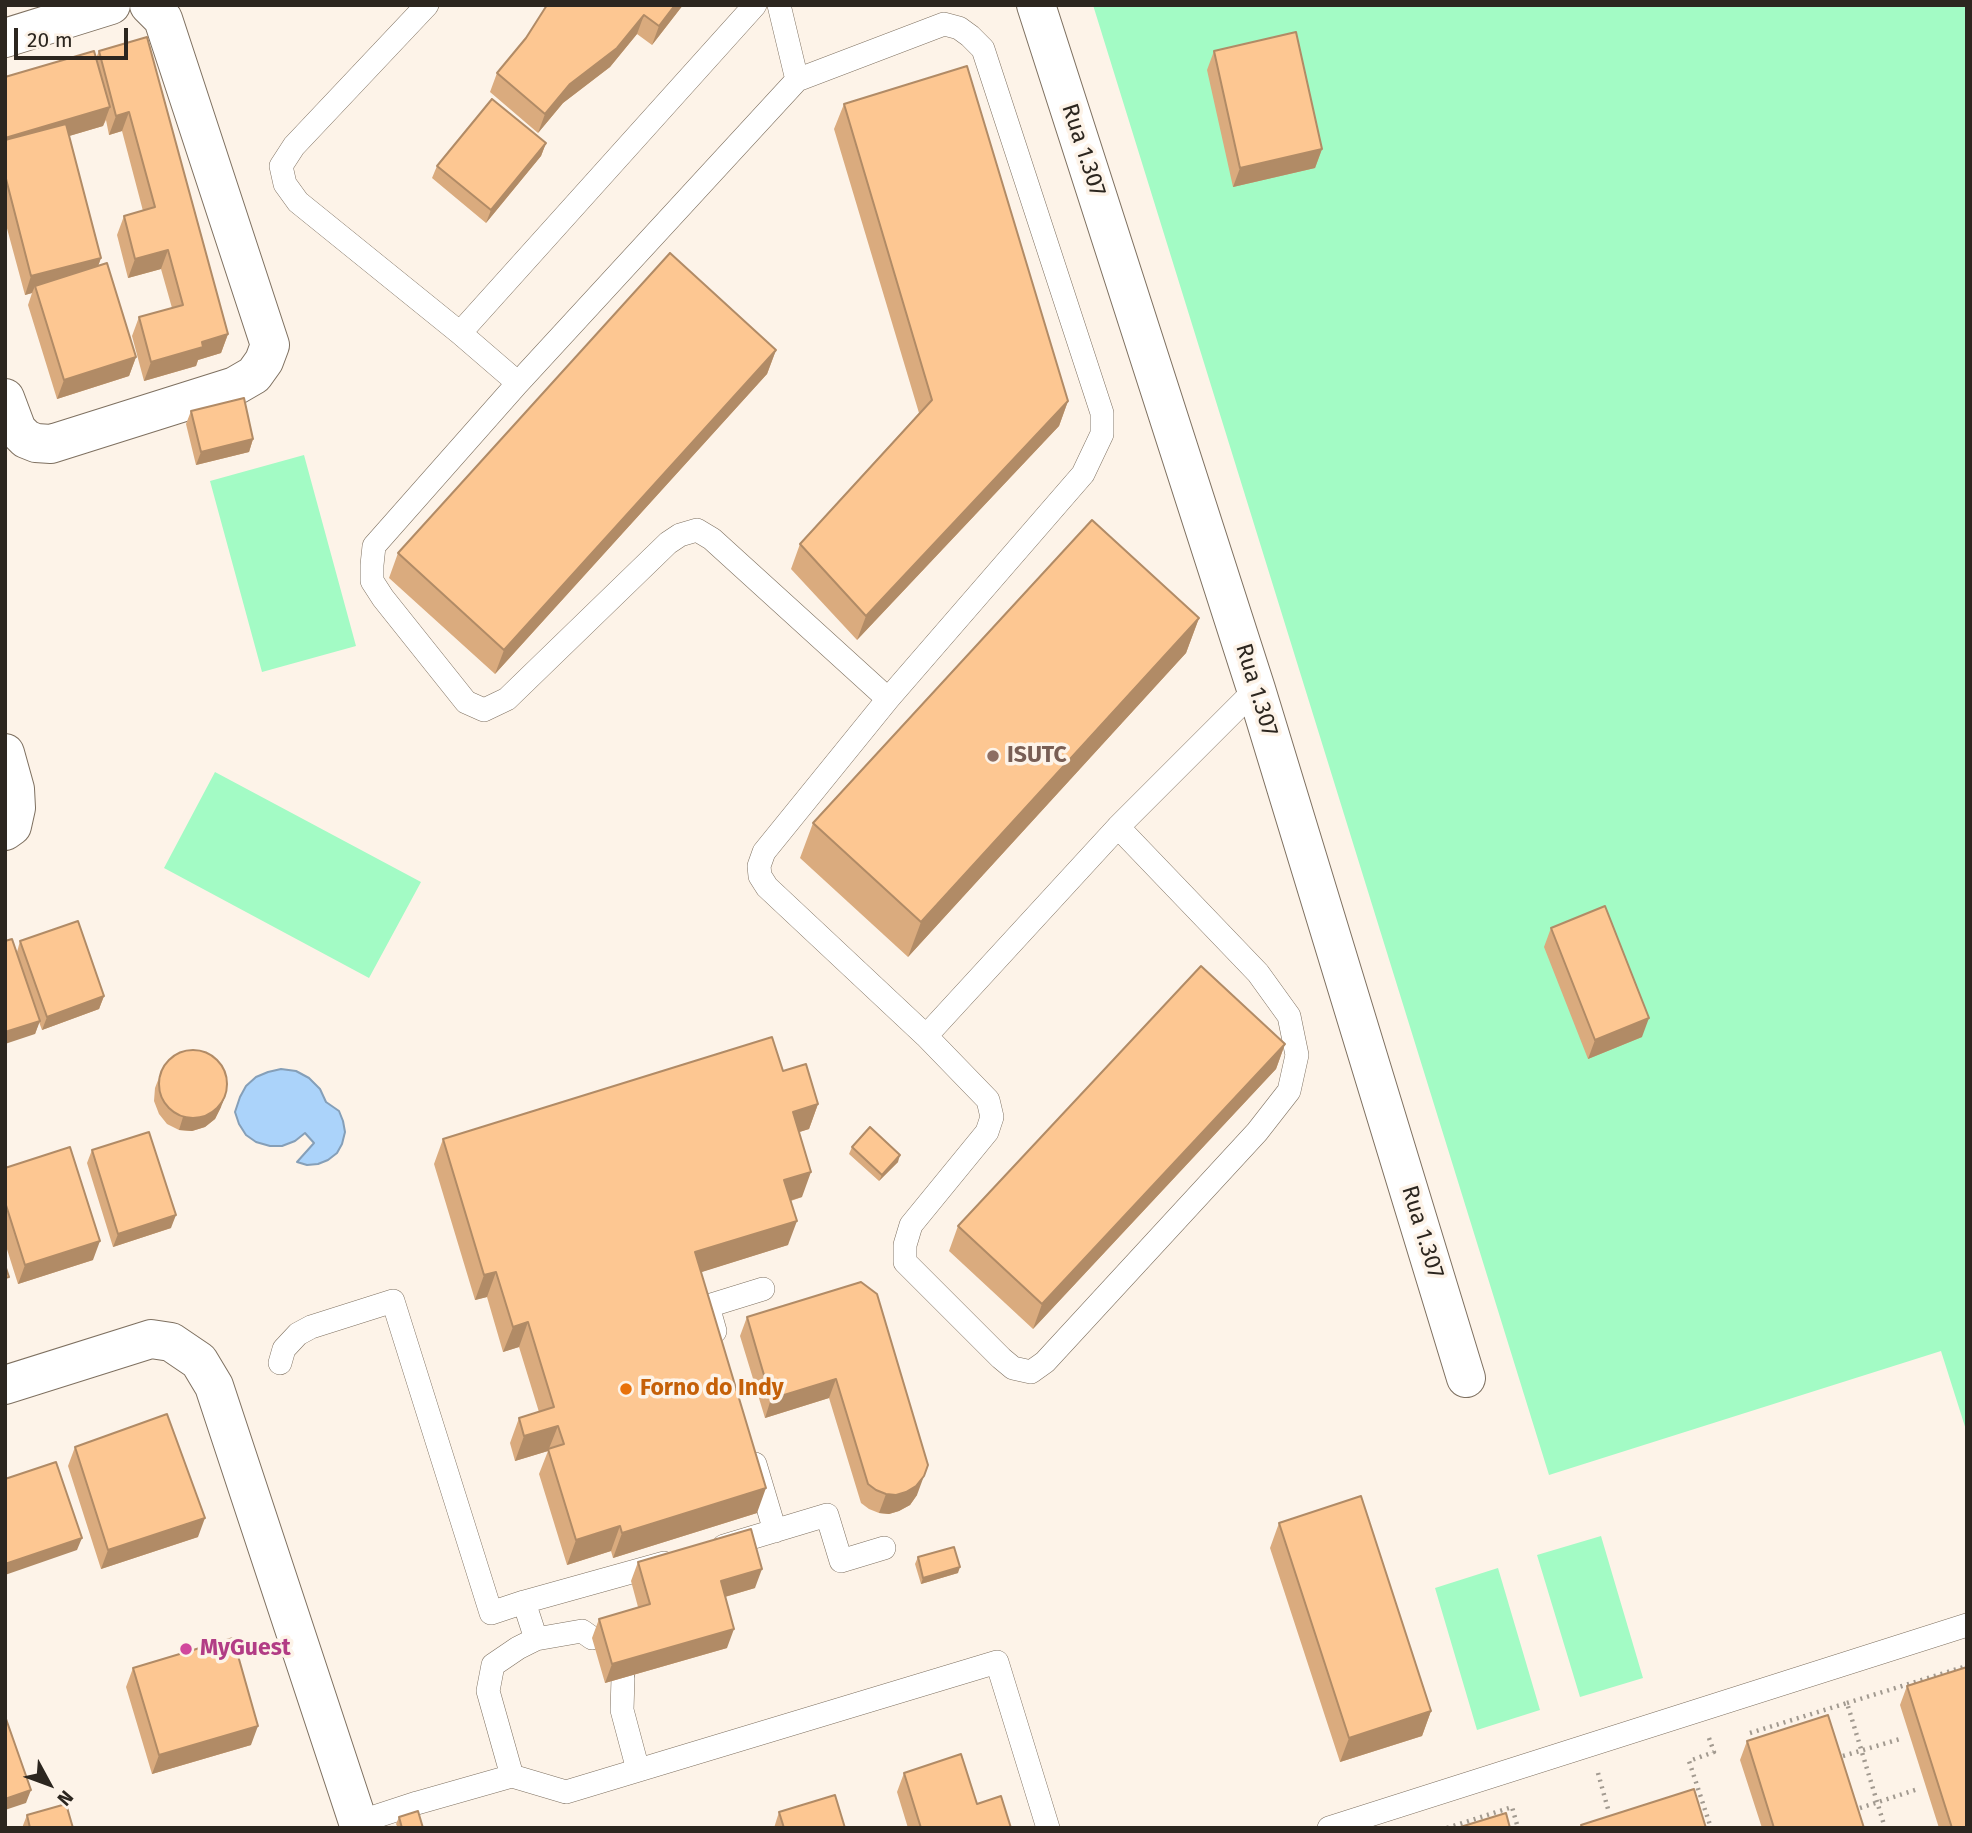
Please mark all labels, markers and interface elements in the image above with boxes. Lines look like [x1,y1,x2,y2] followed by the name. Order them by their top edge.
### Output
[18,14,131,58] scale bar
[27,27,73,53] text: 20 m
[1055,100,1111,200] street label: Rua 1.307
[1229,640,1283,740] street label: Rua 1.307
[1007,742,1067,770] place label: ISUTC
[985,748,1001,764] marker: ISUTC
[1395,1182,1449,1282] street label: Rua 1.307
[640,1375,784,1403] place label: Forno do Indy
[618,1381,634,1397] marker: Forno do Indy
[200,1635,291,1663] place label: MyGuest
[178,1641,194,1657] marker: MyGuest
[14,1749,84,1819] north arrow
[52,1786,78,1810] text: N

